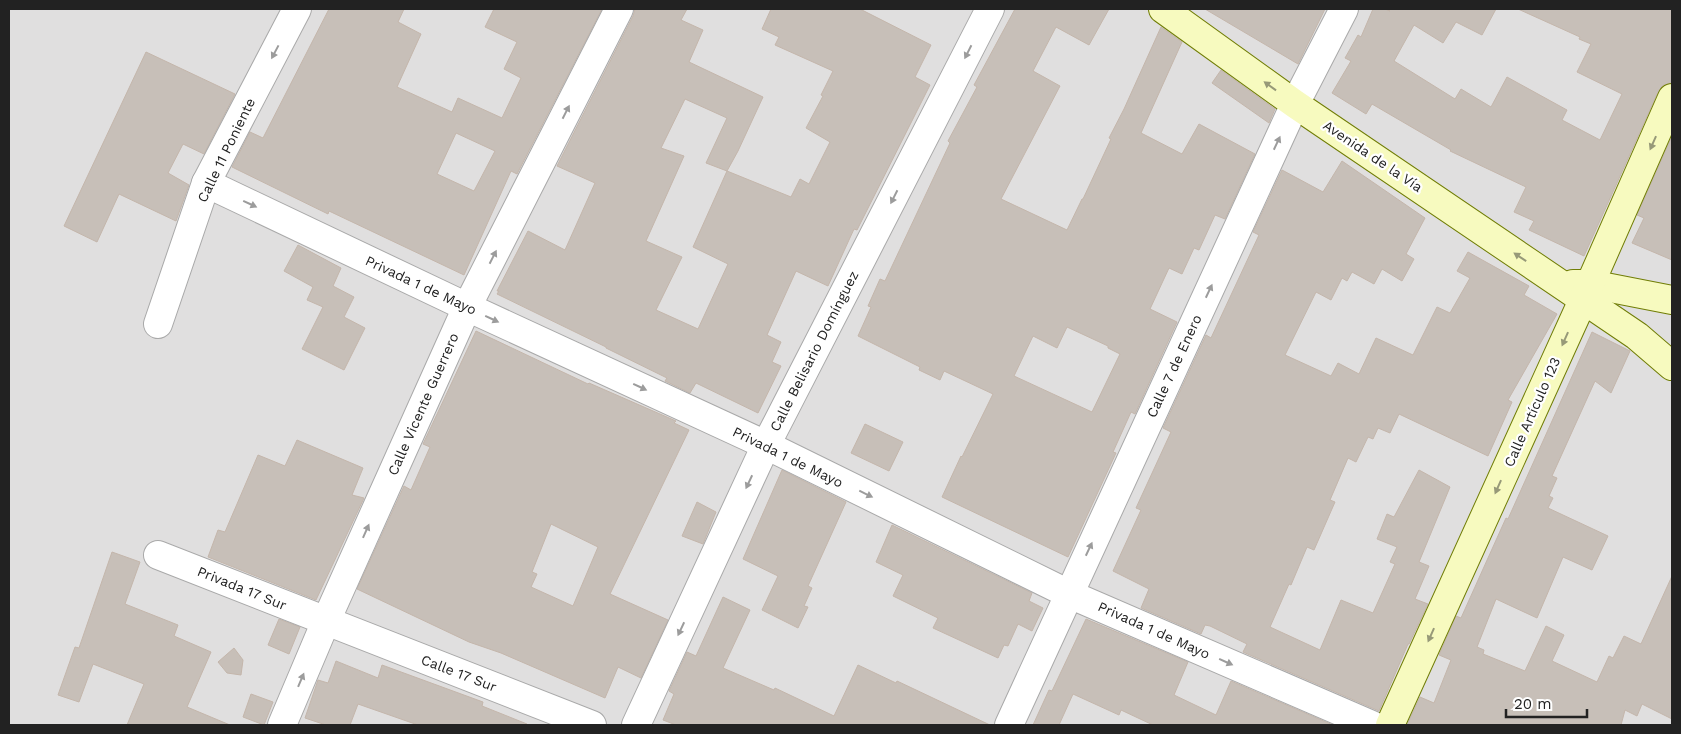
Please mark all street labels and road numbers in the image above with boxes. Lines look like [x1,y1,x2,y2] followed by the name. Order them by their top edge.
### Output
[194,95,258,205] street label: Calle 11 Poniente
[1320,117,1426,195] street label: Avenida de la Vía
[363,252,479,318] street label: Privada 1 de Mayo
[766,268,862,434] street label: Calle Belisario Domínguez
[1143,312,1205,420] street label: Calle 7 de Enero
[384,330,462,478] street label: Calle Vicente Guerrero
[1501,355,1563,469] street label: Calle Artículo 123
[730,423,846,491] street label: Privada 1 de Mayo
[195,563,289,613] street label: Privada 17 Sur
[1096,598,1212,662] street label: Privada 1 de Mayo
[419,651,499,695] street label: Calle 17 Sur

